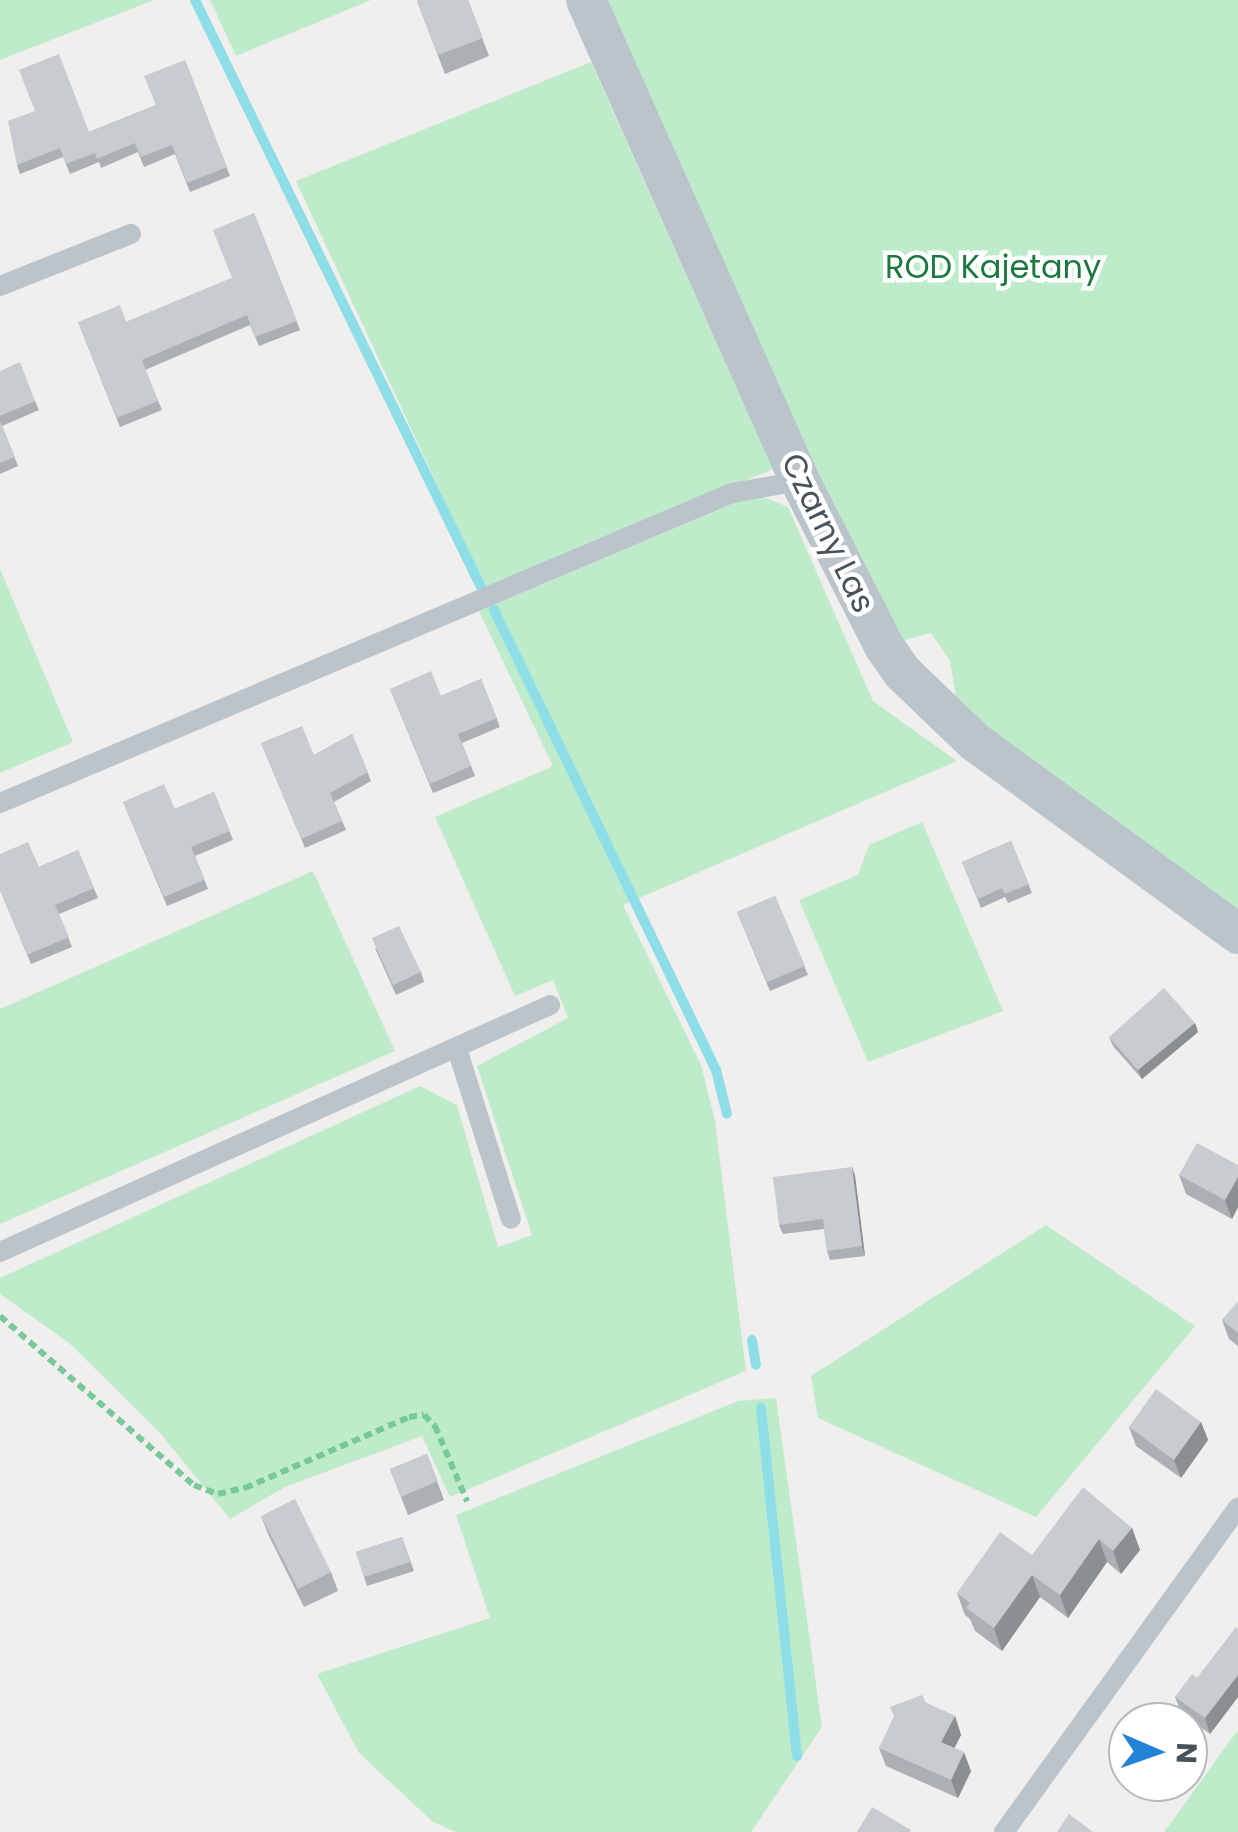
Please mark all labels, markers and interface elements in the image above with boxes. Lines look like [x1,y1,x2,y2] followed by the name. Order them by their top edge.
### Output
[885,248,1101,286] park label: ROD Kajetany
[773,447,883,619] street label: Czarny Las
[1108,1702,1208,1802] north arrow
[1167,1742,1206,1764] text: N

